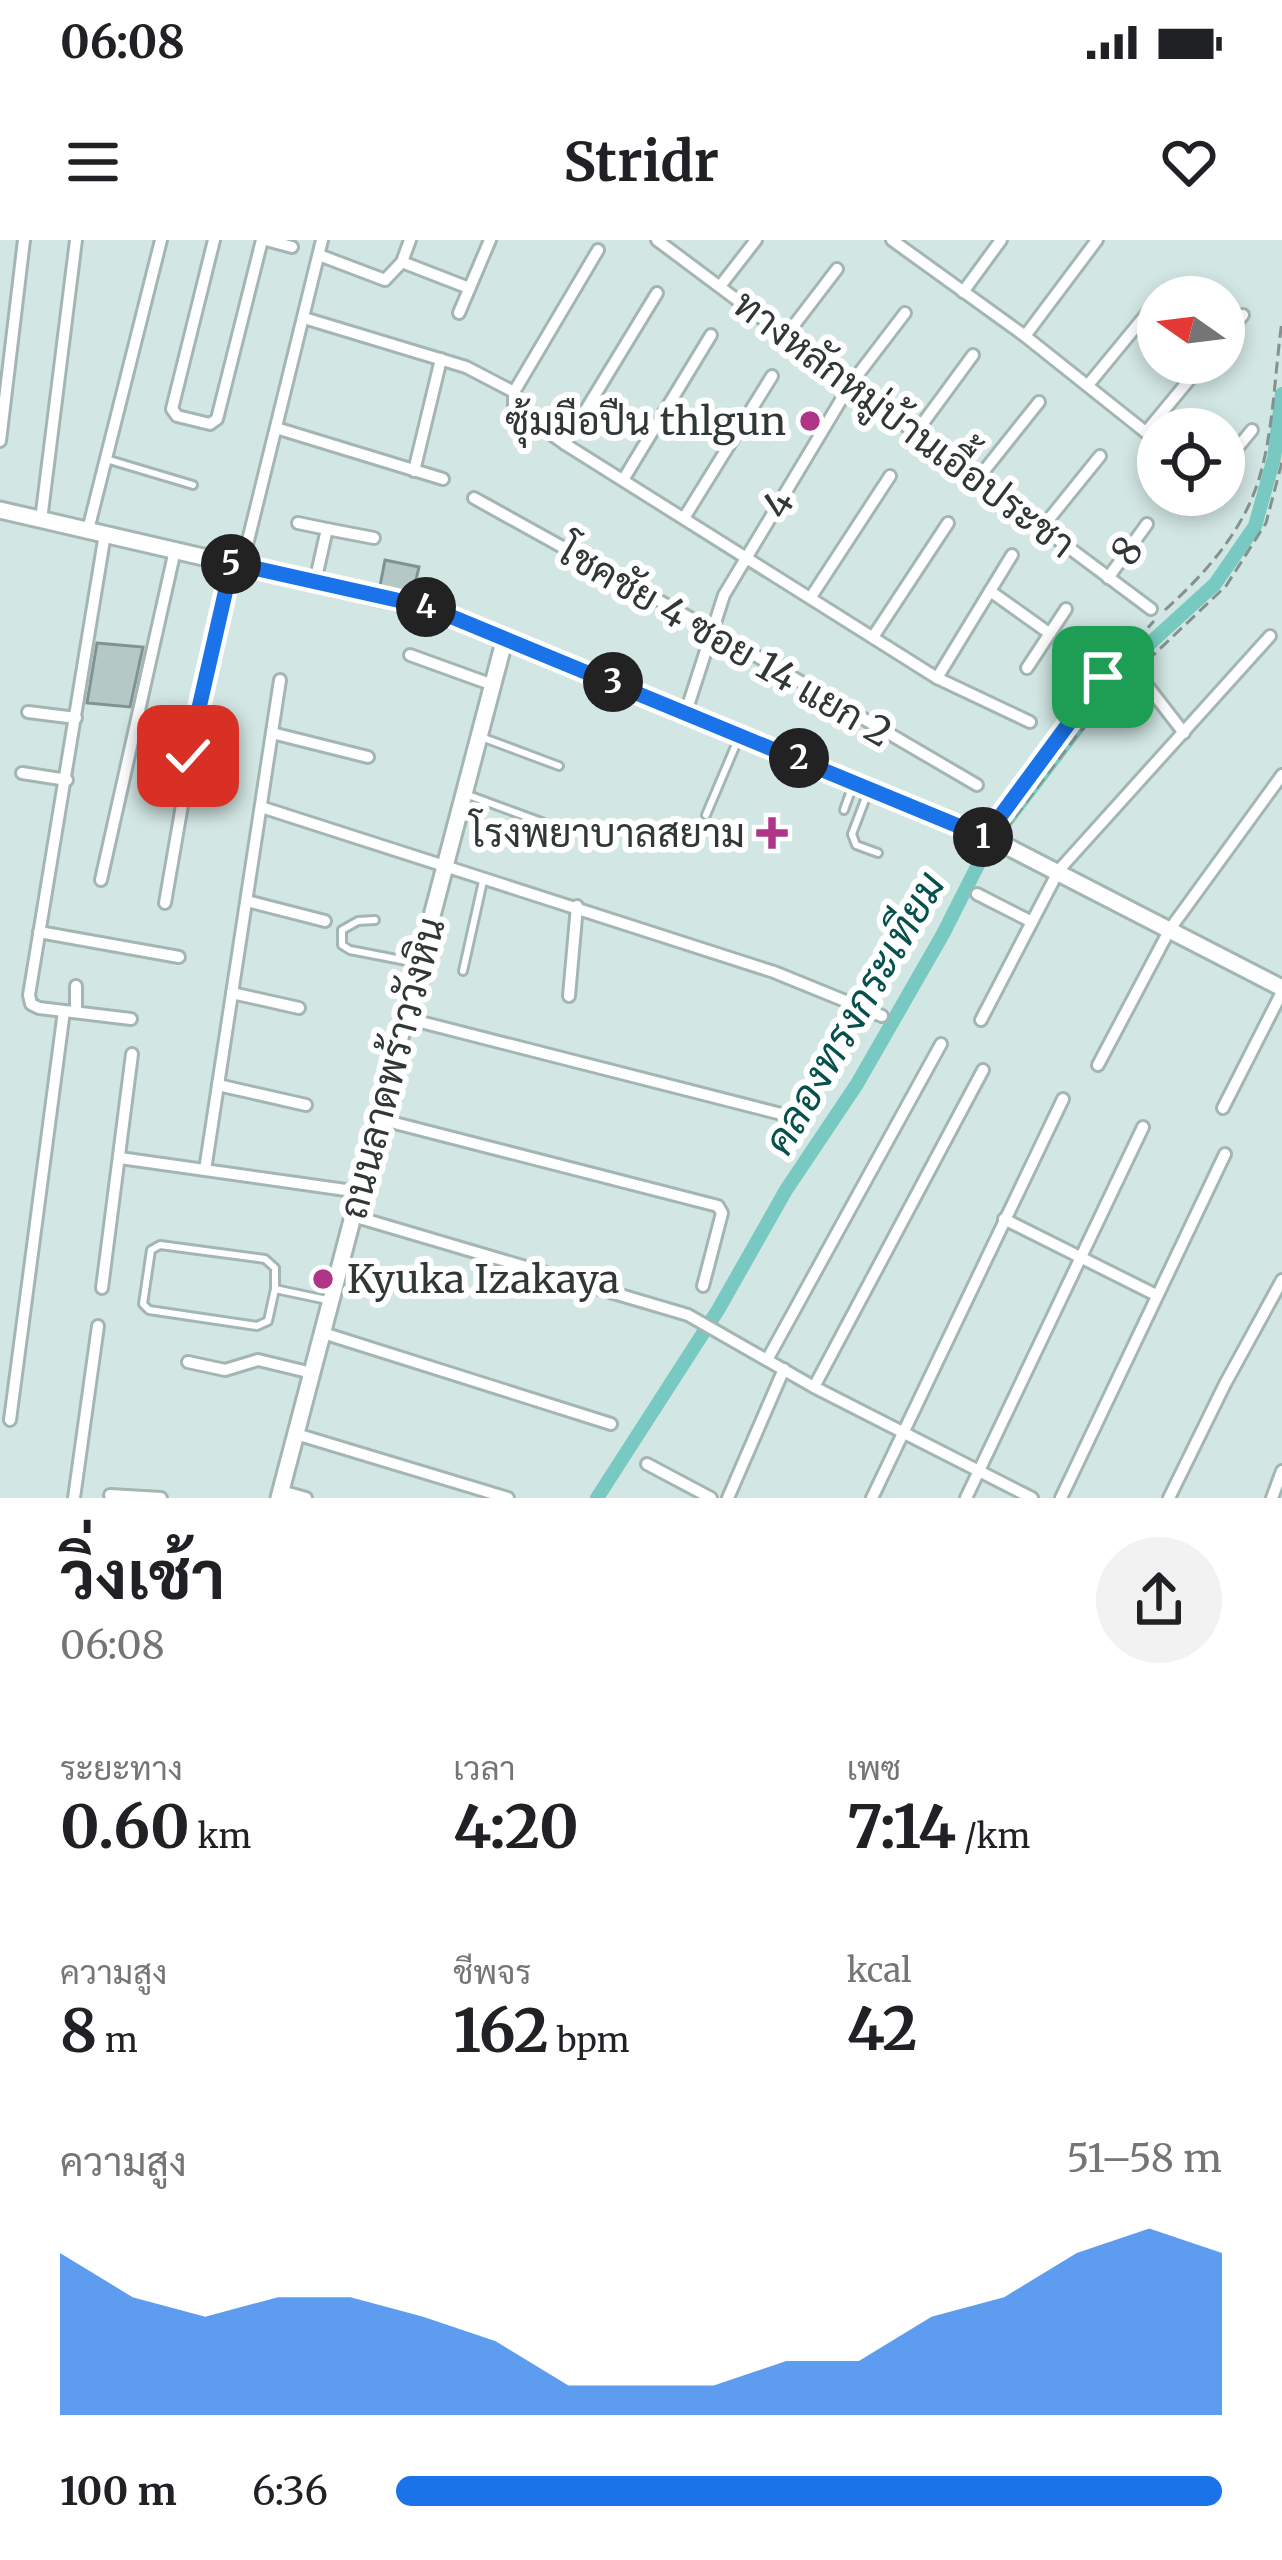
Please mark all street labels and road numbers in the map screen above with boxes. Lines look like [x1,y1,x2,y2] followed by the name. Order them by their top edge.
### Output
[722,270,1092,570] street label: ทางหลักหมู่บ้านเอื้อประชา
[751,481,805,527] street label: 4
[550,527,900,757] street label: โชคชัย 4 ซอย 14 แยก 2
[1100,527,1154,575] street label: 8
[328,912,456,1224] street label: ถนนลาดพร้าววังหิน

